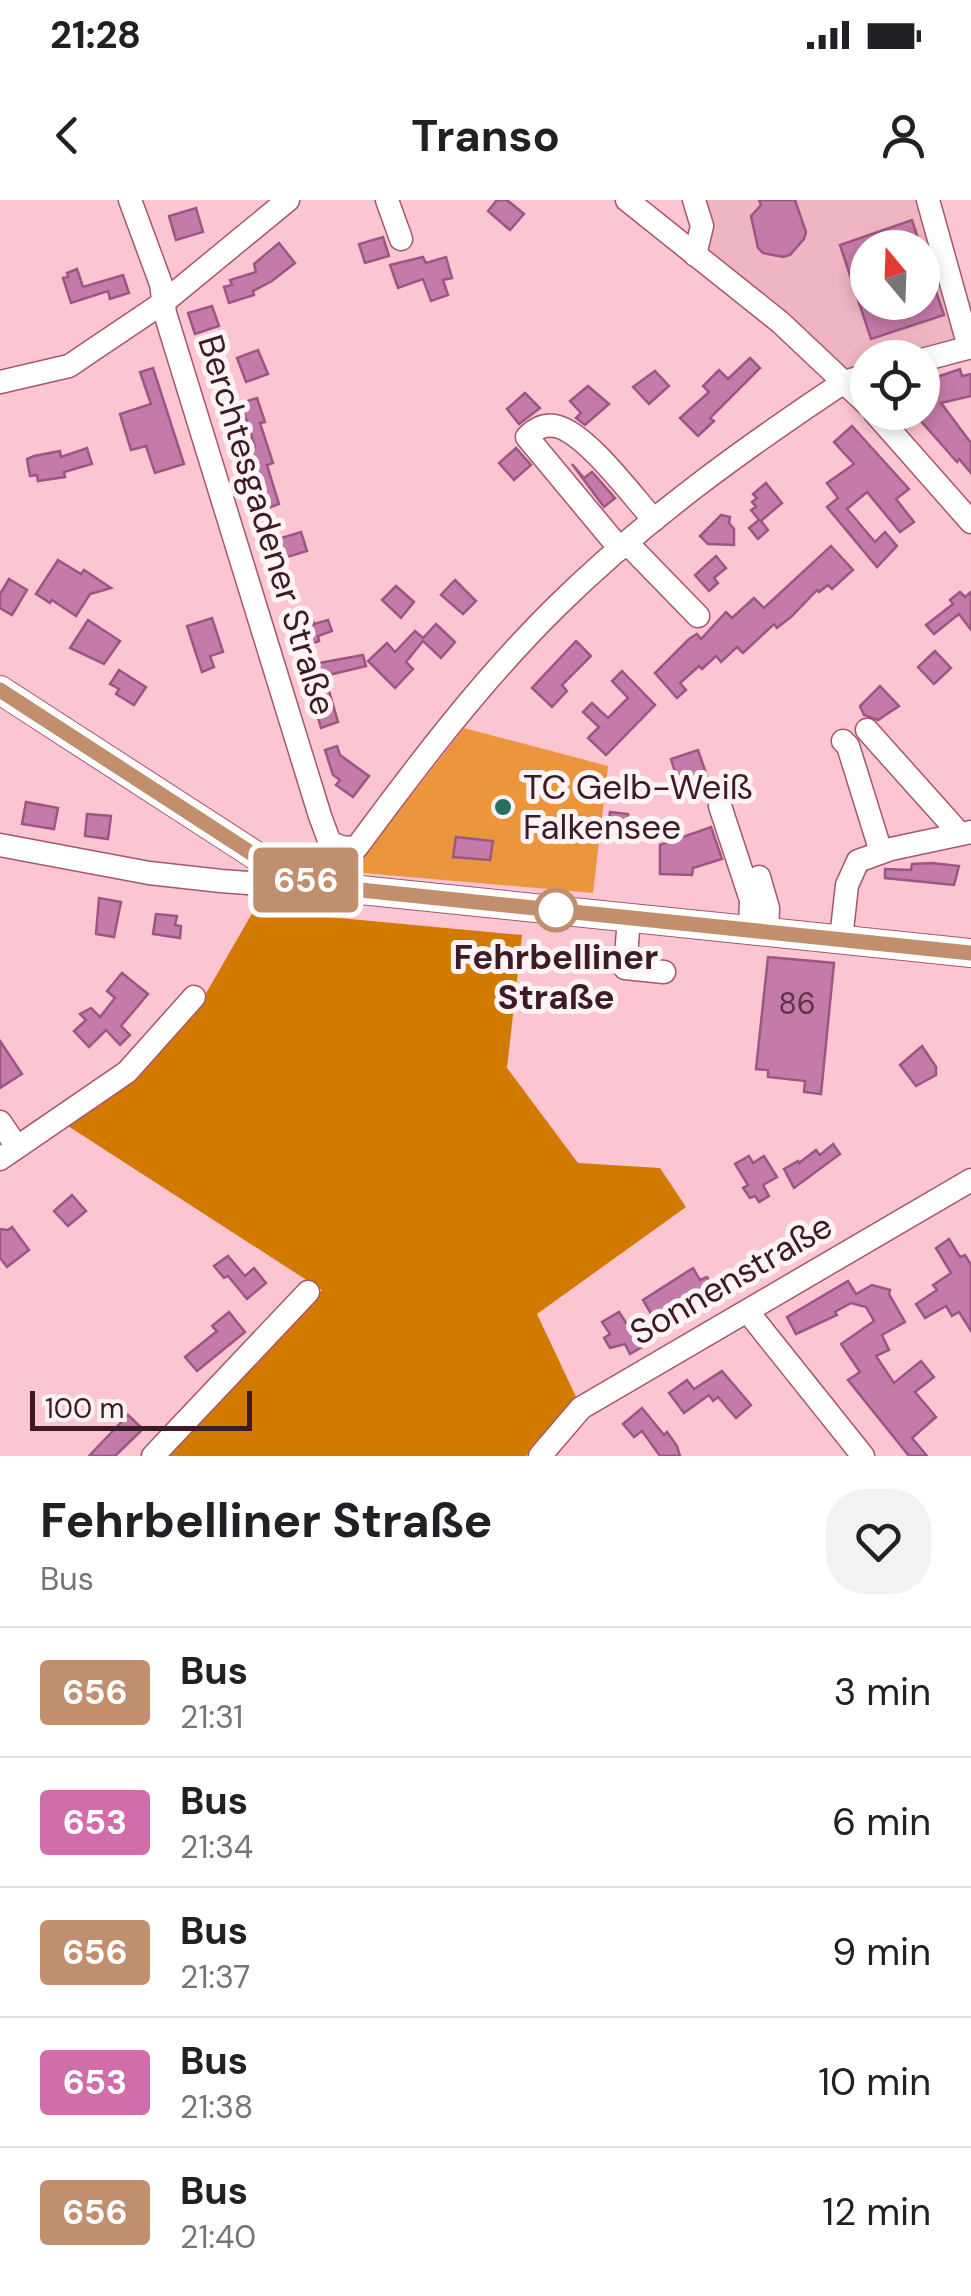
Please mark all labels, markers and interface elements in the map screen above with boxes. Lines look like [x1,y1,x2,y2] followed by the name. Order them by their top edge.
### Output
[50,10,141,60] text: 21:28
[411,106,560,165] text: Transo
[40,108,95,163] icon: back
[876,108,931,163] icon: person
[850,230,940,320] north arrow
[850,230,940,430] map controls
[187,329,347,721] street label: Berchtesgadener Straße
[850,340,940,430] button: locate
[523,764,753,850] place label: TC Gelb-Weiß Falkensee
[492,796,514,818] marker: TC Gelb-Weiß Falkensee
[248,848,364,912] line badge: 656
[273,857,339,903] text: 656
[535,889,577,931] marker: Fehrbelliner Straße
[454,934,658,1020] place label: Fehrbelliner Straße
[778,984,816,1023] house number: 86
[622,1203,840,1355] street label: Sonnenstraße
[30,1386,252,1430] scale bar
[45,1390,124,1427] text: 100 m
[40,1489,493,1552] text: Fehrbelliner Straße
[826,1489,931,1594] button: heart
[40,1558,94,1600] text: Bus
[180,1646,248,1696] text: Bus
[834,1667,931,1717] text: 3 min
[62,1669,128,1715] text: 656
[180,1696,243,1738] text: 21:31
[180,1776,248,1826] text: Bus
[832,1797,931,1847] text: 6 min
[63,1799,127,1845] text: 653
[180,1826,253,1868] text: 21:34
[180,1906,248,1956] text: Bus
[832,1927,931,1977] text: 9 min
[62,1929,128,1975] text: 656
[180,1956,250,1998] text: 21:37
[180,2036,248,2086] text: Bus
[818,2057,931,2107] text: 10 min
[63,2059,127,2105] text: 653
[180,2086,253,2128] text: 21:38
[180,2166,248,2216] text: Bus
[822,2187,931,2237] text: 12 min
[62,2189,128,2235] text: 656
[180,2216,256,2258] text: 21:40

